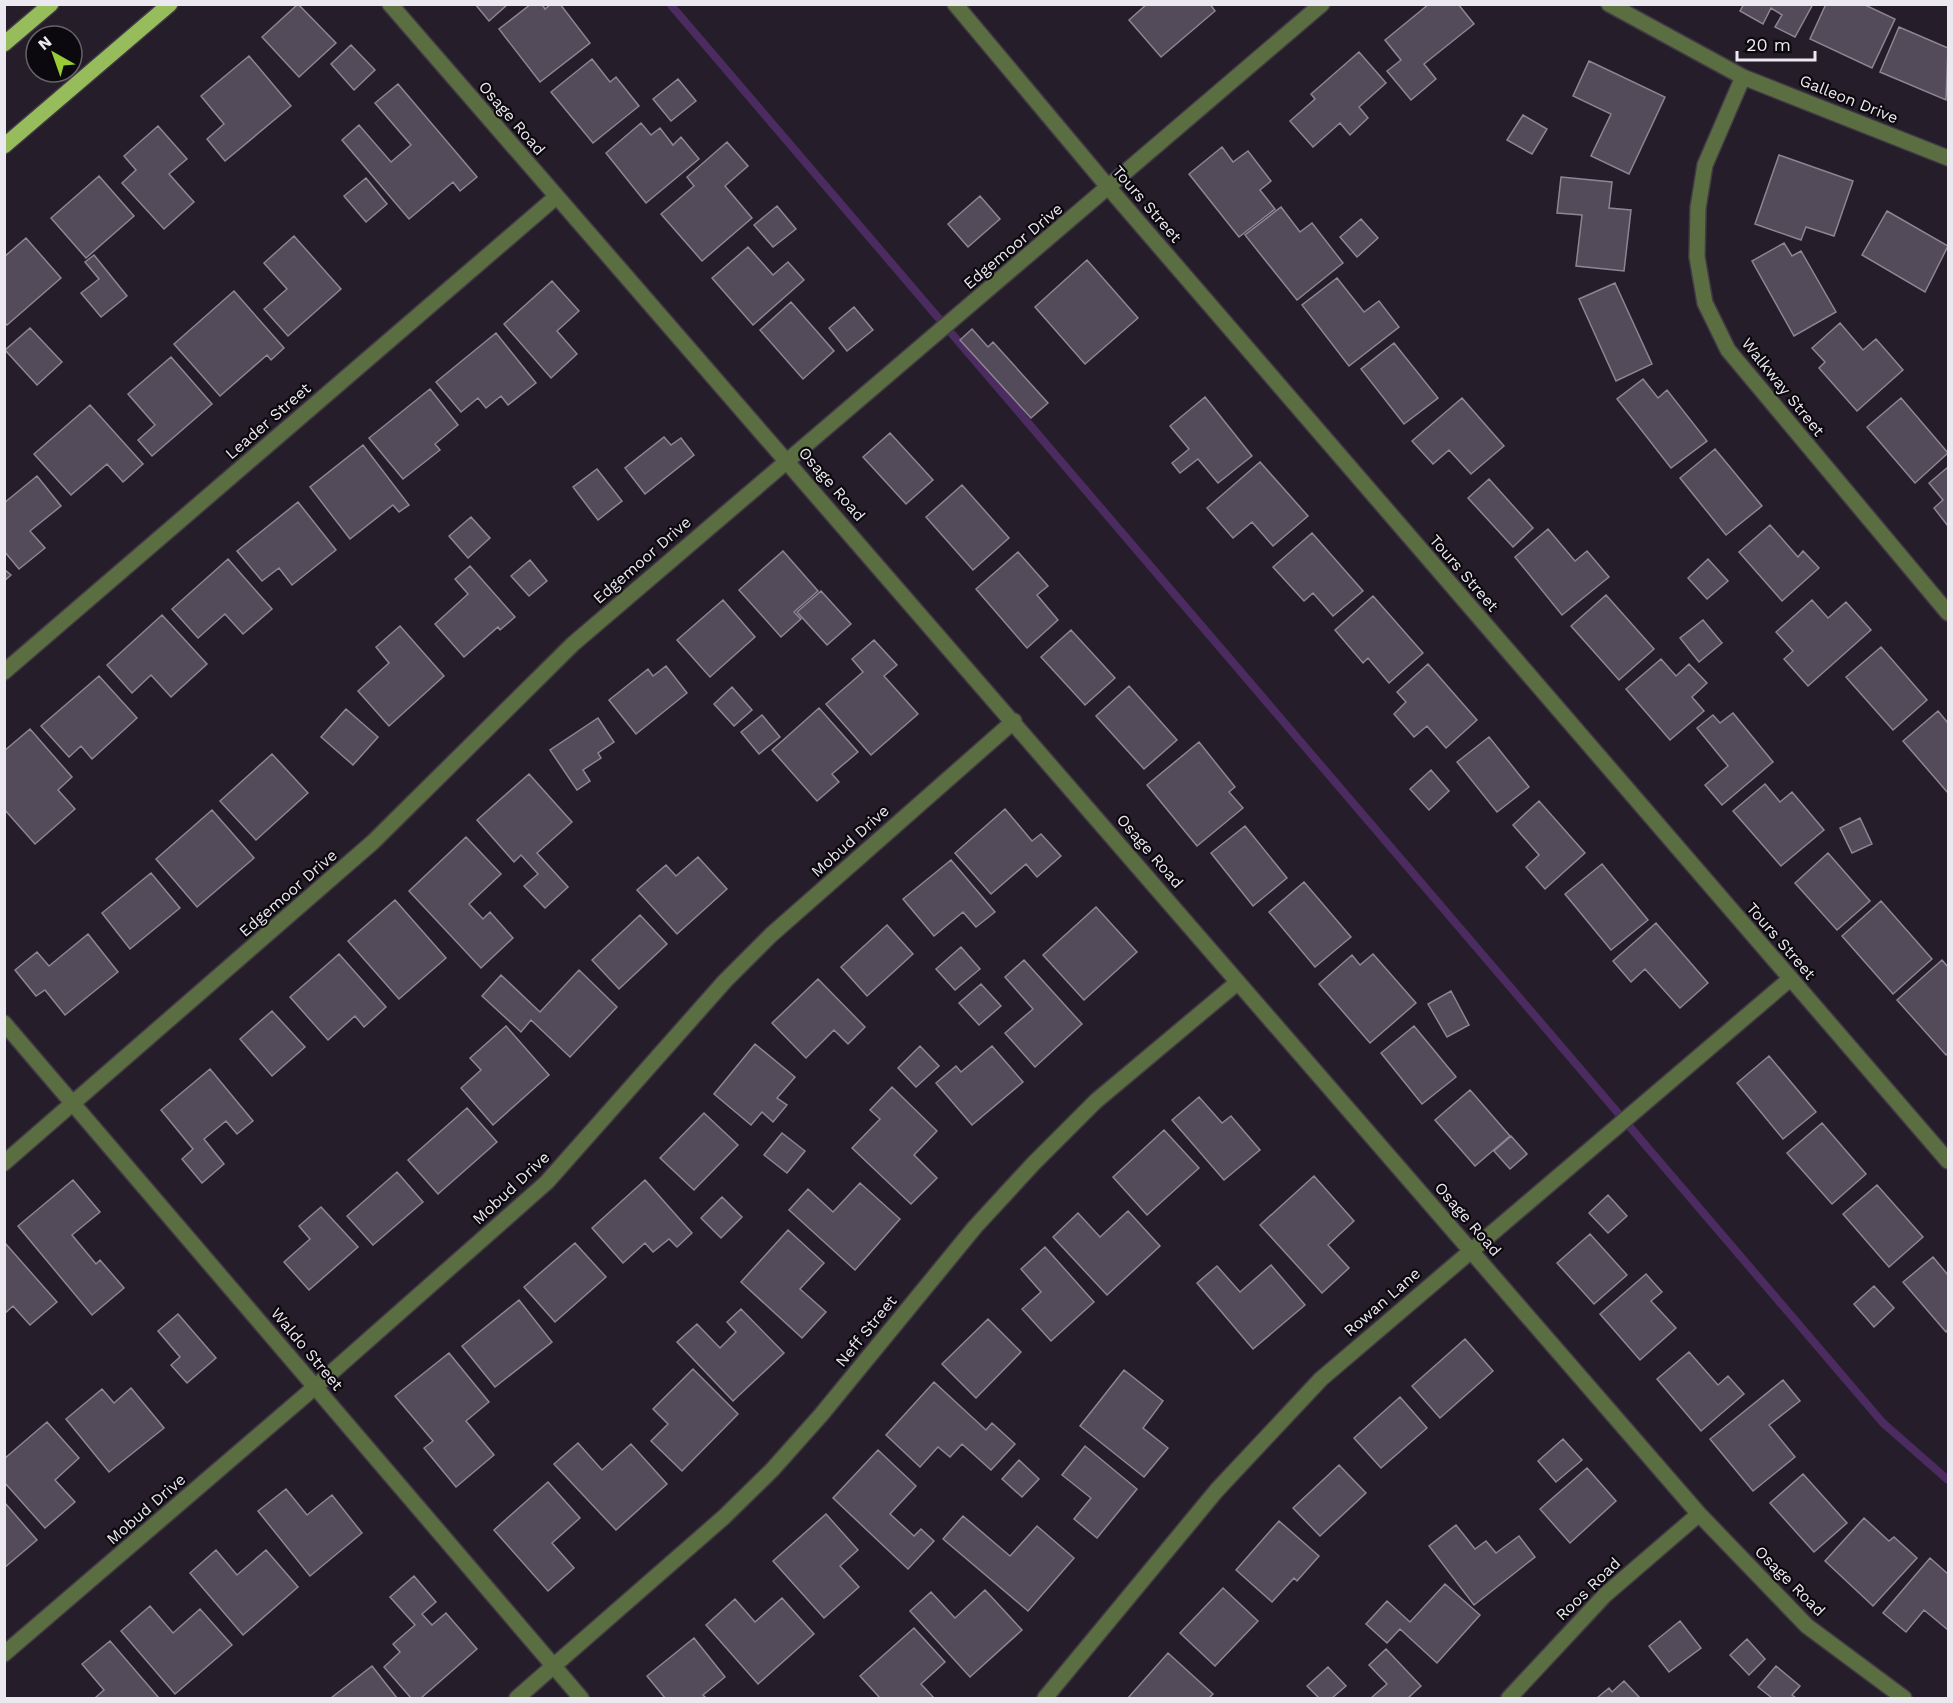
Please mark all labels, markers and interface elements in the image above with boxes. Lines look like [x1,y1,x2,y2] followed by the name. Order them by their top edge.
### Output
[24,24,84,84] north arrow
[1737,24,1815,62] scale bar
[34,32,55,54] text: N
[1746,34,1791,55] text: 20 m
[1797,71,1901,127] street label: Galleon Drive
[475,77,549,159] street label: Osage Road
[1108,162,1186,247] street label: Tours Street
[960,199,1066,293] street label: Edgemoor Drive
[1738,334,1829,440] street label: Walkway Street
[222,379,315,463] street label: Leader Street
[795,443,869,525] street label: Osage Road
[589,512,695,608] street label: Edgemoor Drive
[1425,531,1503,616] street label: Tours Street
[807,801,893,881] street label: Mobud Drive
[1113,810,1187,892] street label: Osage Road
[235,845,341,941] street label: Edgemoor Drive
[1742,899,1820,984] street label: Tours Street
[469,1148,553,1228] street label: Mobud Drive
[1431,1178,1505,1260] street label: Osage Road
[1340,1264,1424,1340] street label: Rowan Lane
[831,1291,901,1371] street label: Neff Street
[267,1304,347,1394] street label: Waldo Street
[103,1470,189,1548] street label: Mobud Drive
[1751,1542,1829,1620] street label: Osage Road
[1552,1554,1624,1624] street label: Roos Road

